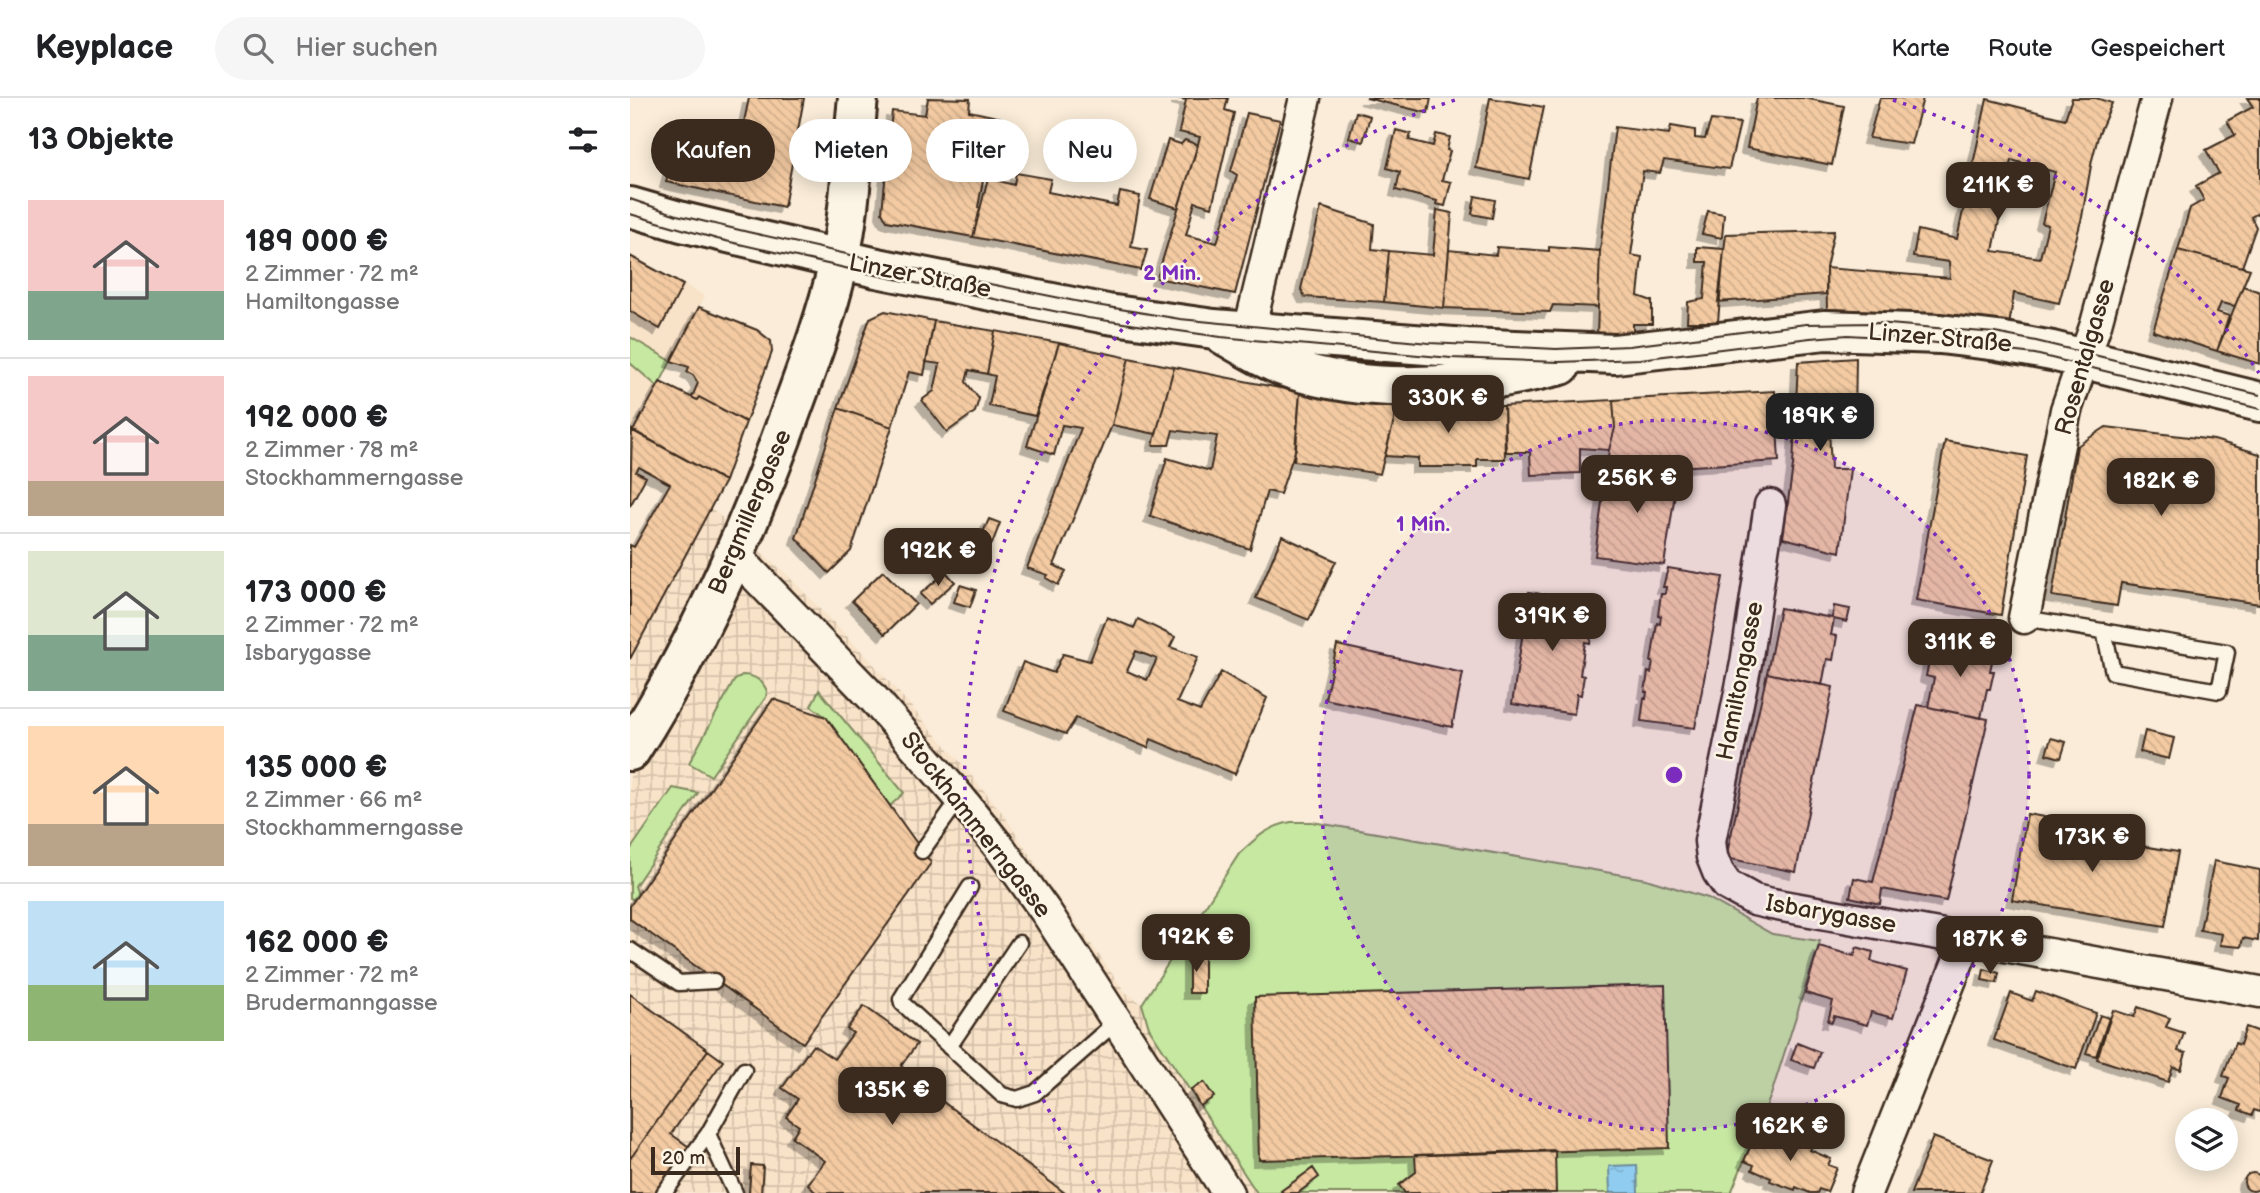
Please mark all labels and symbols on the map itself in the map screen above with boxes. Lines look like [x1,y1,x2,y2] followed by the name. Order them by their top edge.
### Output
[1941,162,2055,222] pin: 211K €
[846,248,994,304] street label: Linzer Straße
[1143,261,1201,286] text: 2 Min.
[2049,276,2121,438] street label: Rosentalgasse
[1867,317,2013,359] street label: Linzer Straße
[1391,376,1505,435] pin: 330K €
[1763,394,1877,453] pin: 189K €
[702,425,798,599] street label: Bergmillergasse
[1580,456,1694,515] pin: 256K €
[2104,458,2218,518] pin: 182K €
[1396,512,1450,537] text: 1 Min.
[881,528,995,588] pin: 192K €
[1495,594,1609,653] pin: 319K €
[1710,599,1770,763] street label: Hamiltongasse
[1903,620,2017,679] pin: 311K €
[894,726,1058,924] street label: Stockhammerngasse
[1662,763,1686,787] centre of rings
[2035,814,2149,874] pin: 173K €
[1764,888,1898,940] street label: Isbarygasse
[1139,914,1253,974] pin: 192K €
[1933,916,2047,976] pin: 187K €
[835,1068,949,1127] pin: 135K €
[1733,1104,1847,1163] pin: 162K €
[651,1144,740,1176] scale bar

